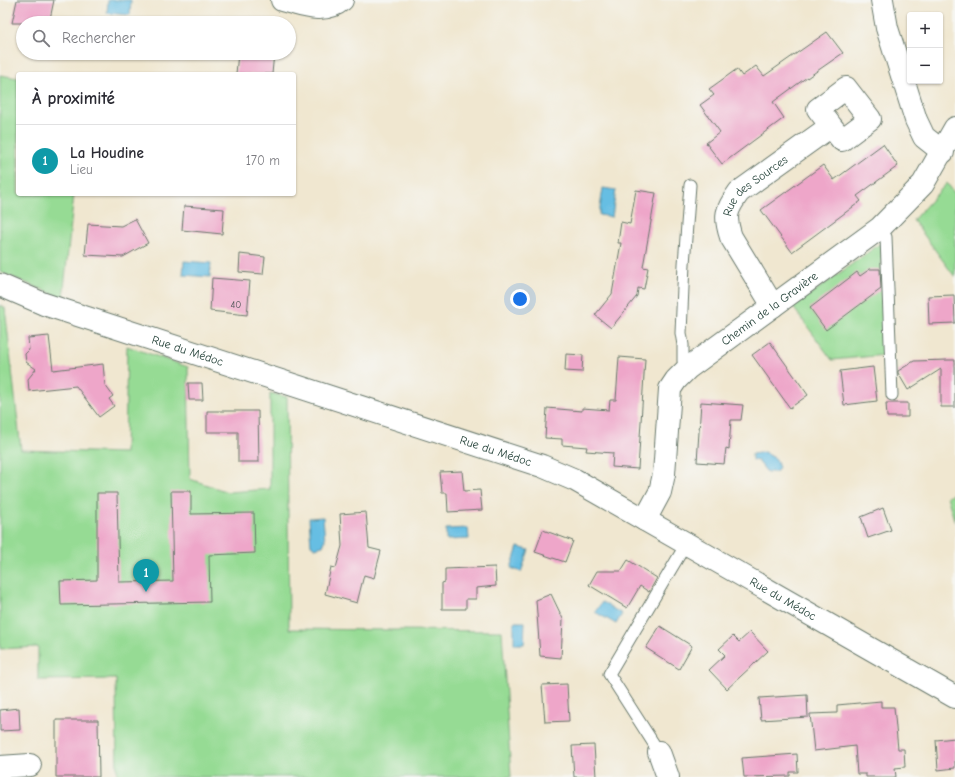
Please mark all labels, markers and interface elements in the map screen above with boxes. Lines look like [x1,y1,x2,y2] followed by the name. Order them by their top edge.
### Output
[907,12,943,84] map controls
[907,12,943,48] button: +
[16,16,296,60] search box
[30,27,52,49] icon: search
[62,29,135,47] text: Rechercher
[907,48,943,84] button: −
[32,89,115,108] text: À proximité
[70,144,144,162] text: La Houdine
[720,152,790,217] street label: Rue des Sources
[42,153,48,168] text: 1
[246,153,280,168] text: 170 m
[70,162,93,177] text: Lieu
[718,269,820,348] street label: Chemin de la Gravière
[510,289,530,309] your location
[231,299,241,311] house number: 40
[150,333,225,369] street label: Rue du Médoc
[458,433,534,469] street label: Rue du Médoc
[133,559,159,592] pin: 1
[747,574,819,623] street label: Rue du Médoc

